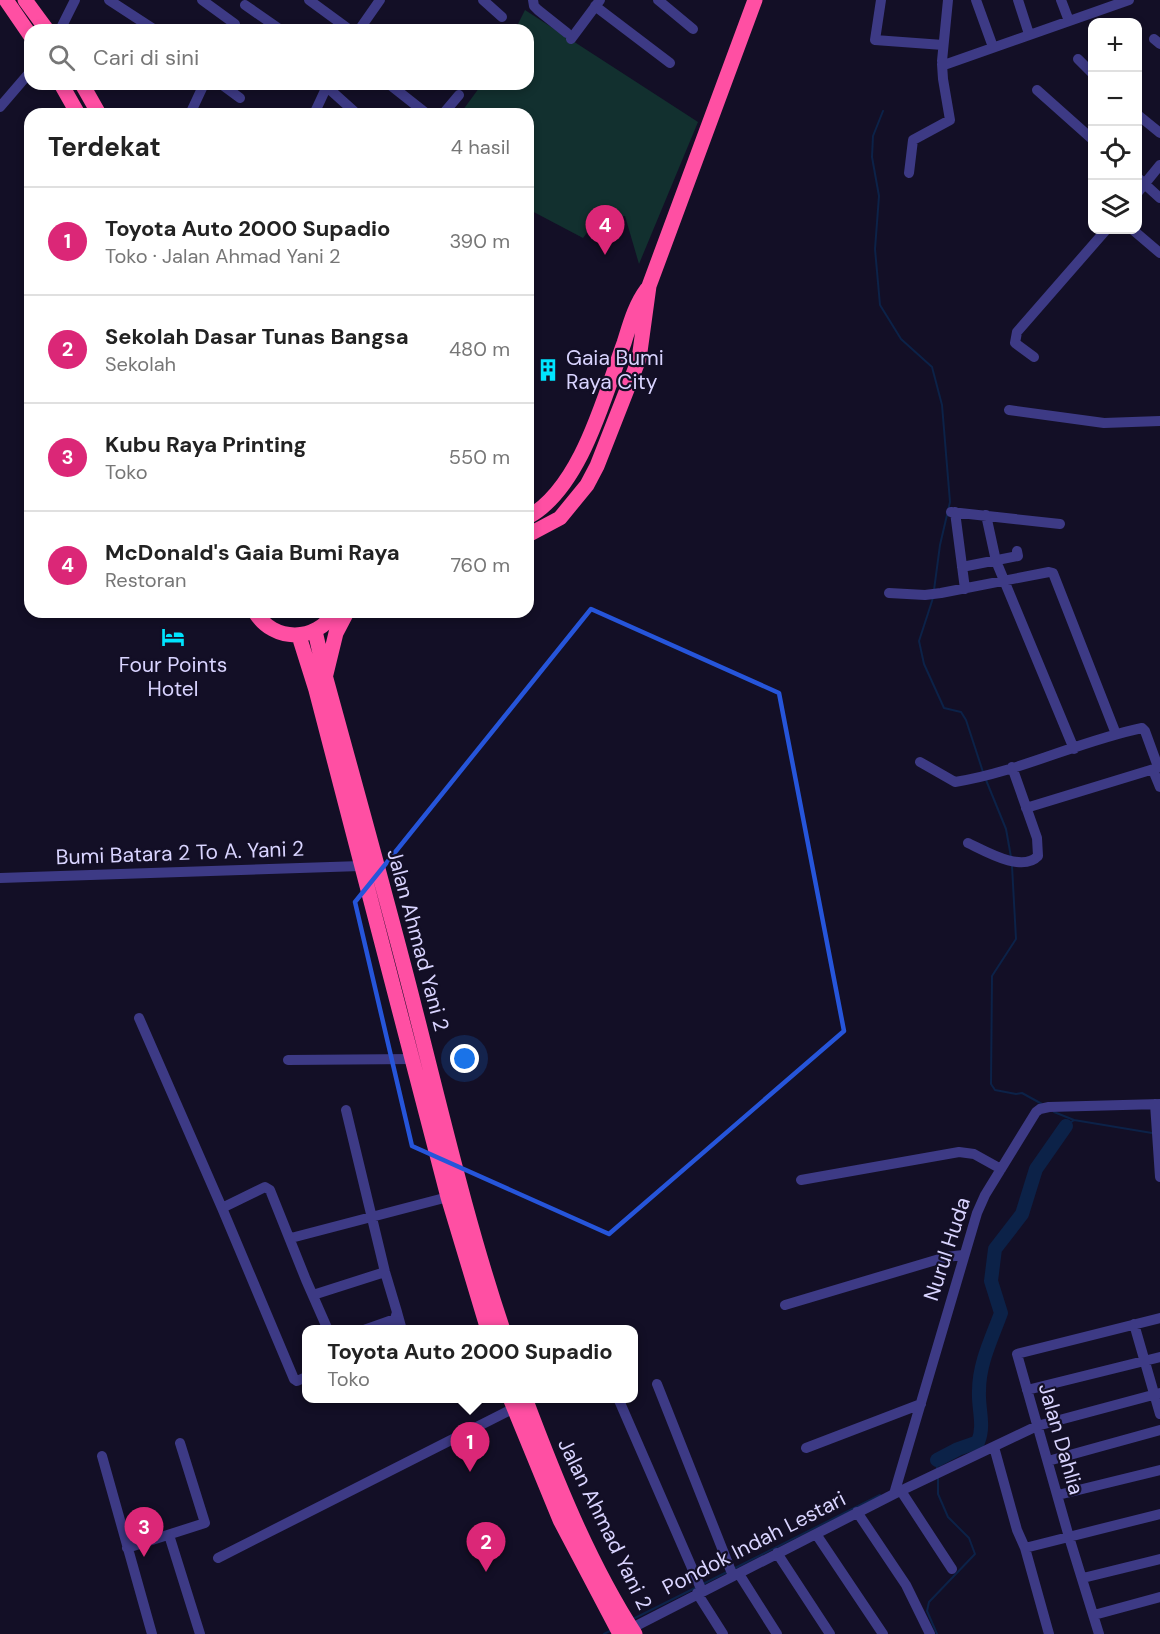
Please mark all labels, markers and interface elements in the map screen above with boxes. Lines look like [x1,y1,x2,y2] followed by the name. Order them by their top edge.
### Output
[1088,18,1142,234] map controls
[1088,18,1142,72] button: +
[24,24,534,90] search box
[45,41,78,74] icon: search
[93,43,199,72] text: Cari di sini
[1088,72,1142,126] button: −
[1088,126,1142,180] button: locate
[48,130,161,164] text: Terdekat
[451,134,510,160] text: 4 hasil
[1088,180,1142,234] button: layers
[586,206,624,255] pin: 4
[105,214,391,243] text: Toyota Auto 2000 Supadio
[64,228,71,254] text: 1
[449,228,510,254] text: 390 m
[105,243,341,269] text: Toko · Jalan Ahmad Yani 2
[105,322,409,351] text: Sekolah Dasar Tunas Bangsa
[62,336,73,362] text: 2
[449,336,510,362] text: 480 m
[566,344,664,396] place label: Gaia Bumi Raya City
[105,351,176,377] text: Sekolah
[535,357,561,383] building icon: Gaia Bumi Raya City
[105,430,307,459] text: Kubu Raya Printing
[61,444,74,470] text: 3
[449,444,510,470] text: 550 m
[105,459,148,485] text: Toko
[105,538,400,567] text: McDonald's Gaia Bumi Raya
[61,552,74,578] text: 4
[450,552,510,578] text: 760 m
[105,567,186,593] text: Restoran
[160,624,186,650] hotel icon: Four Points Hotel
[119,651,227,703] place label: Four Points Hotel
[55,835,305,871] street label: Bumi Batara 2 To A. Yani 2
[380,846,456,1034] street label: Jalan Ahmad Yani 2
[450,1044,479,1073] your location
[917,1194,977,1304] street label: Nurul Huda
[302,1325,638,1403] popup
[327,1337,613,1366] text: Toyota Auto 2000 Supadio
[327,1366,370,1392] text: Toko
[1032,1380,1090,1498] street label: Jalan Dahlia
[450,1422,490,1472] pin: 1
[551,1434,659,1614] street label: Jalan Ahmad Yani 2
[658,1485,850,1601] street label: Pondok Indah Lestari
[124,1508,164,1557] pin: 3
[466,1522,506,1572] pin: 2

